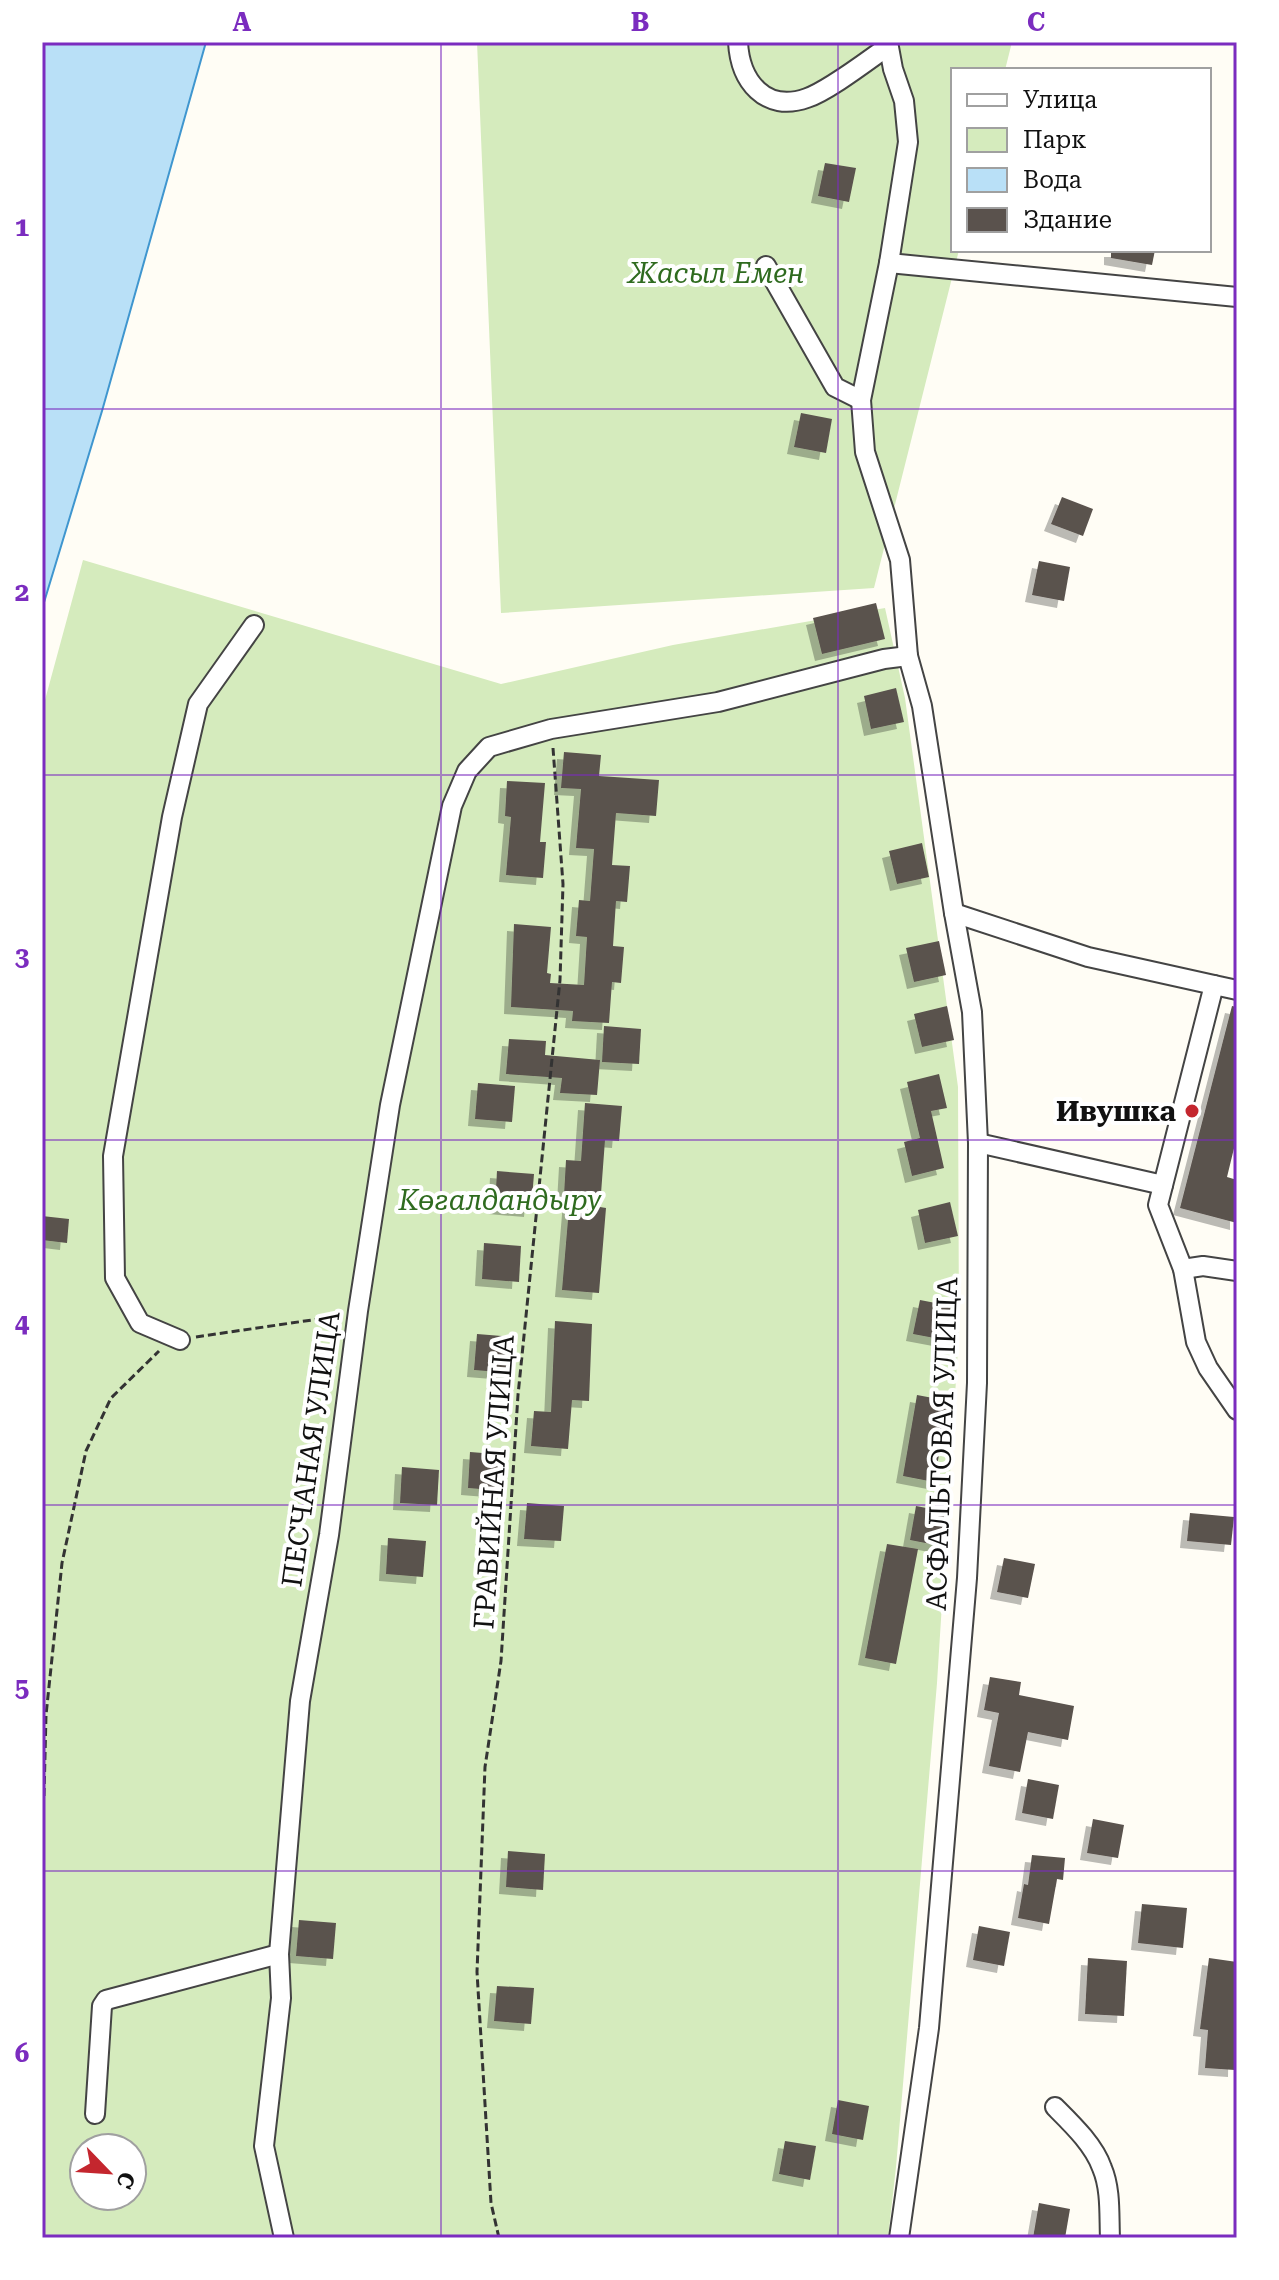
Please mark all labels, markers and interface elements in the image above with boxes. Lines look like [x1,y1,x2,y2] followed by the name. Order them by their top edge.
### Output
[233,7,252,37] text: A
[631,7,649,37] text: B
[1027,7,1045,37] text: C
[951,68,1211,252] legend
[1023,86,1097,114] text: Улица
[1023,126,1086,154] text: Парк
[1023,166,1082,194] text: Вода
[1023,206,1112,234] text: Здание
[15,212,29,242] text: 1
[626,257,804,290] park label: Жасыл Емен
[15,577,29,607] text: 2
[15,942,29,972] text: 3
[1056,1095,1177,1128] place label: Ивушка
[1183,1102,1201,1120] marker: Ивушка
[398,1184,602,1217] park label: Көгалдандыру
[920,1276,964,1611] street label: АСФАЛЬТОВАЯ УЛИЦА
[15,1308,30,1338] text: 4
[275,1309,347,1589] street label: ПЕСЧАНАЯ УЛИЦА
[467,1333,521,1630] street label: ГРАВИЙНАЯ УЛИЦА
[15,1673,29,1703] text: 5
[15,2038,29,2068] text: 6
[68,2132,148,2212] north arrow
[111,2168,140,2193] text: С

